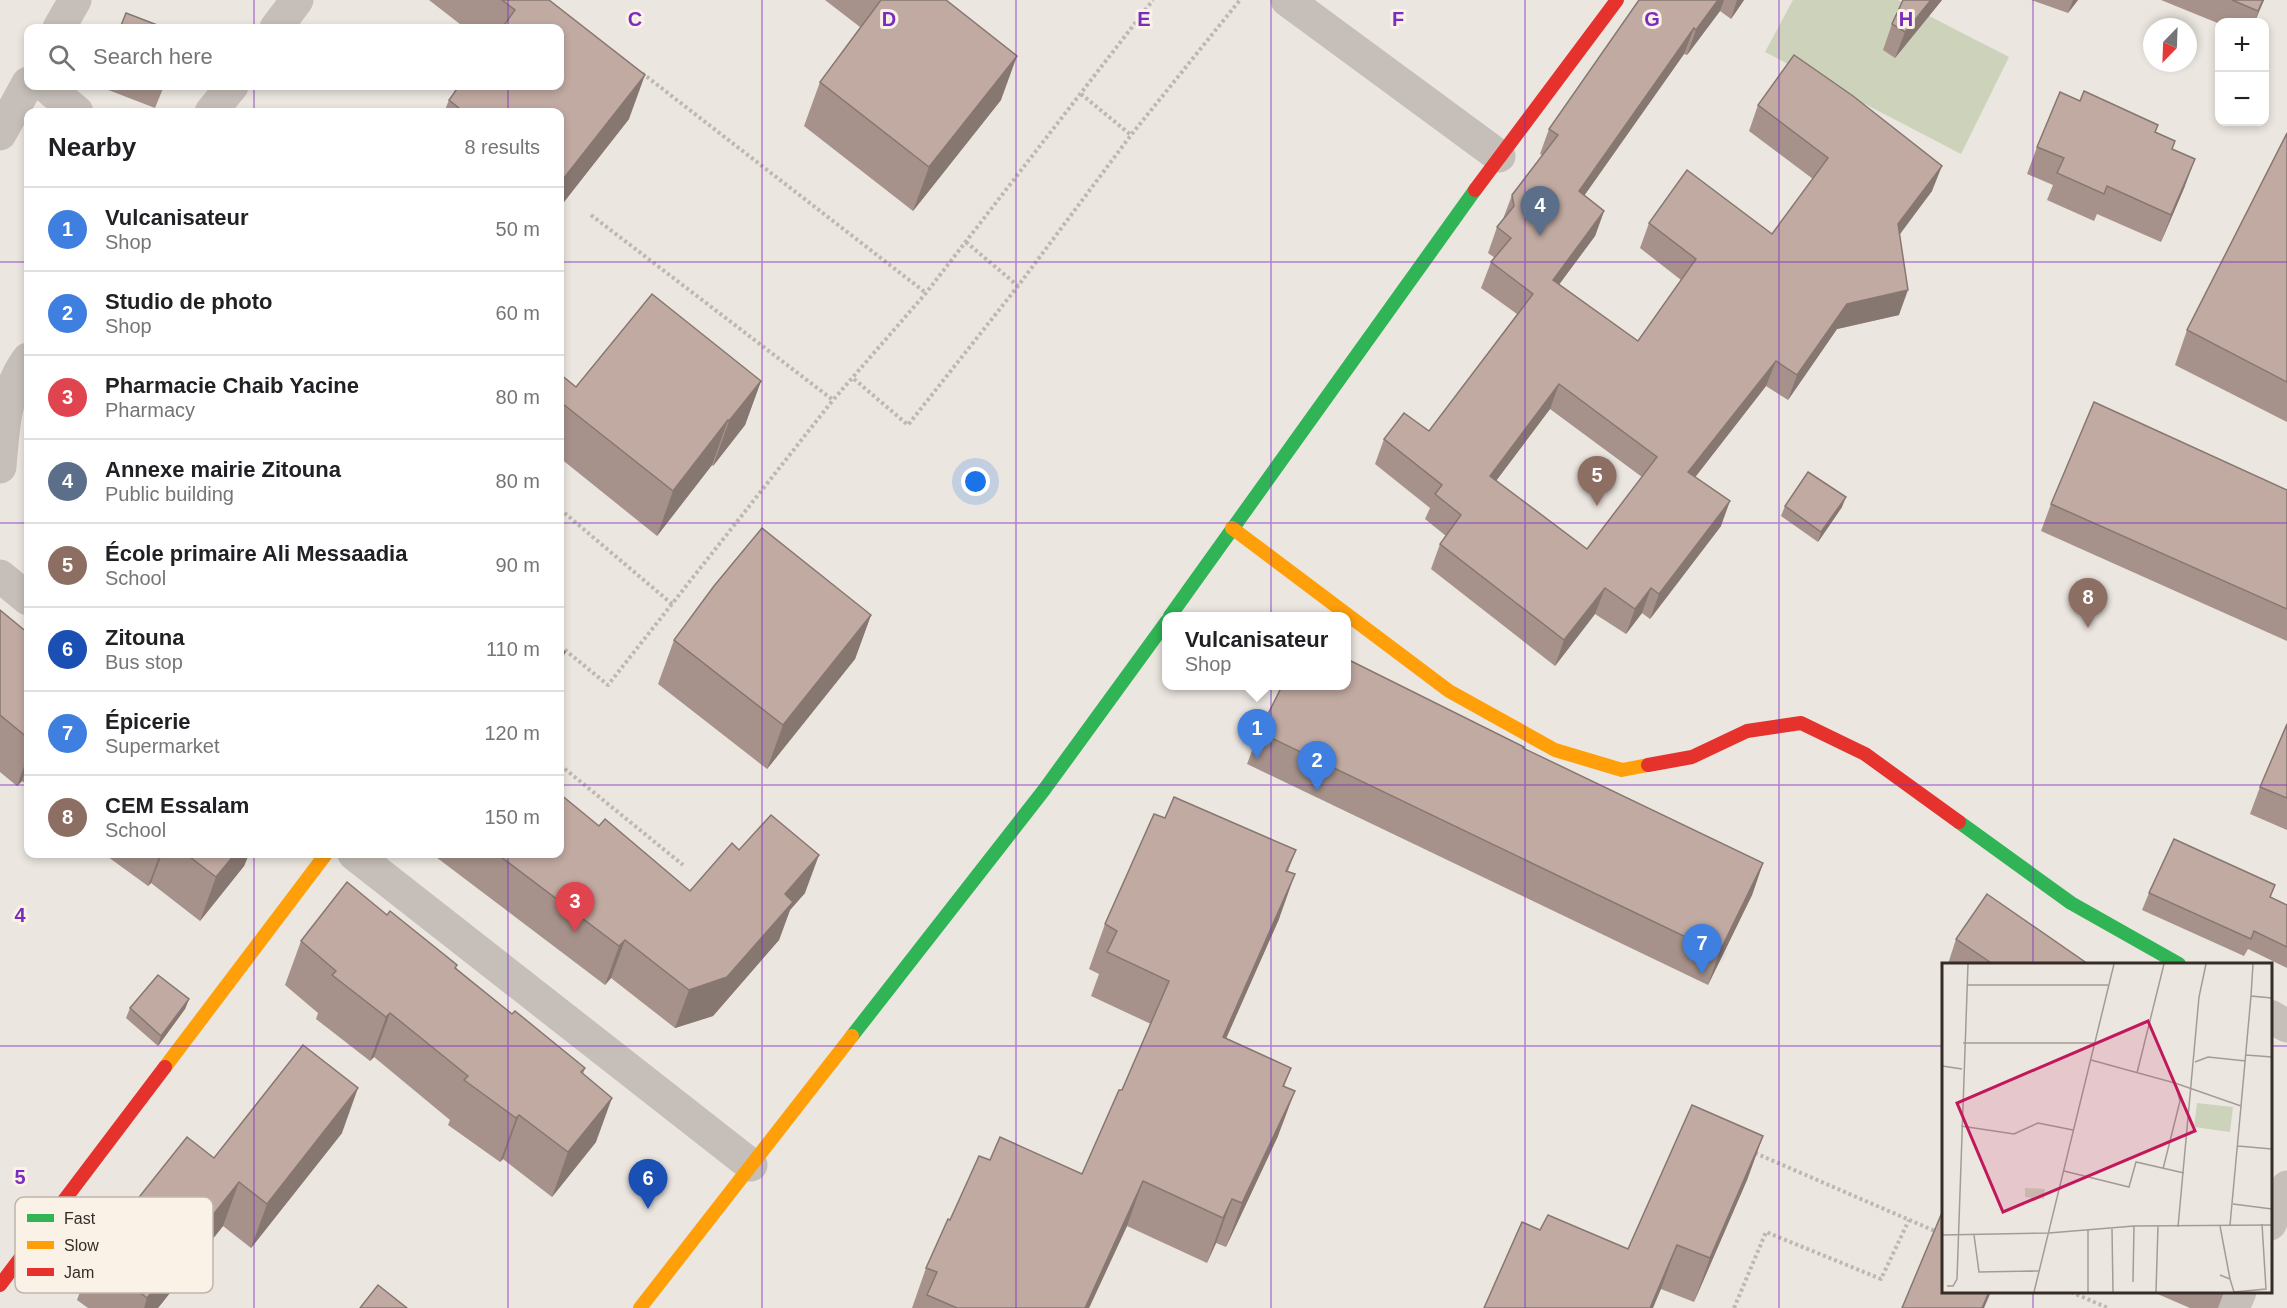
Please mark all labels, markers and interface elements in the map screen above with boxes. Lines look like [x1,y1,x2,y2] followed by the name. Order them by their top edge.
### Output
[628,8,642,30] text: C
[882,8,896,30] text: D
[1137,8,1151,30] text: E
[1392,8,1404,30] text: F
[1644,8,1660,30] text: G
[1899,8,1913,30] text: H
[2143,18,2197,72] north arrow
[2215,18,2269,126] map controls
[2215,18,2269,72] button: +
[24,24,564,90] search box
[45,41,78,74] icon: search
[93,44,213,69] text: Search here
[2215,72,2269,126] button: −
[48,132,136,162] text: Nearby
[464,136,540,158] text: 8 results
[1520,186,1560,236] pin: 4
[105,205,248,230] text: Vulcanisateur
[62,218,73,240] text: 1
[496,218,540,240] text: 50 m
[105,231,152,253] text: Shop
[105,289,272,314] text: Studio de photo
[62,302,73,324] text: 2
[496,302,540,324] text: 60 m
[105,315,152,337] text: Shop
[105,373,359,398] text: Pharmacie Chaib Yacine
[62,386,73,408] text: 3
[496,386,540,408] text: 80 m
[105,399,195,421] text: Pharmacy
[1578,456,1616,506] pin: 5
[105,457,341,482] text: Annexe mairie Zitouna
[961,467,990,496] your location
[62,470,73,492] text: 4
[496,470,540,492] text: 80 m
[105,483,234,505] text: Public building
[105,541,407,566] text: École primaire Ali Messaadia
[62,554,73,576] text: 5
[496,554,540,576] text: 90 m
[105,567,166,589] text: School
[2068,578,2108,628] pin: 8
[1162,612,1351,690] popup
[105,625,184,650] text: Zitouna
[1185,627,1328,652] text: Vulcanisateur
[62,638,73,660] text: 6
[486,638,540,660] text: 110 m
[105,651,183,673] text: Bus stop
[1185,653,1231,675] text: Shop
[105,709,191,734] text: Épicerie
[1238,710,1276,759] pin: 1
[62,722,73,744] text: 7
[484,722,540,744] text: 120 m
[105,735,220,757] text: Supermarket
[1298,742,1336,791] pin: 2
[105,793,249,818] text: CEM Essalam
[62,806,73,828] text: 8
[484,806,540,828] text: 150 m
[105,819,166,841] text: School
[556,882,594,932] pin: 3
[14,904,26,926] text: 4
[1682,924,1722,974] pin: 7
[1942,963,2272,1293] inset map
[628,1160,668,1209] pin: 6
[14,1166,26,1188] text: 5
[15,1197,213,1293] legend
[64,1210,96,1227] text: Fast
[64,1237,99,1254] text: Slow
[64,1264,94,1281] text: Jam

